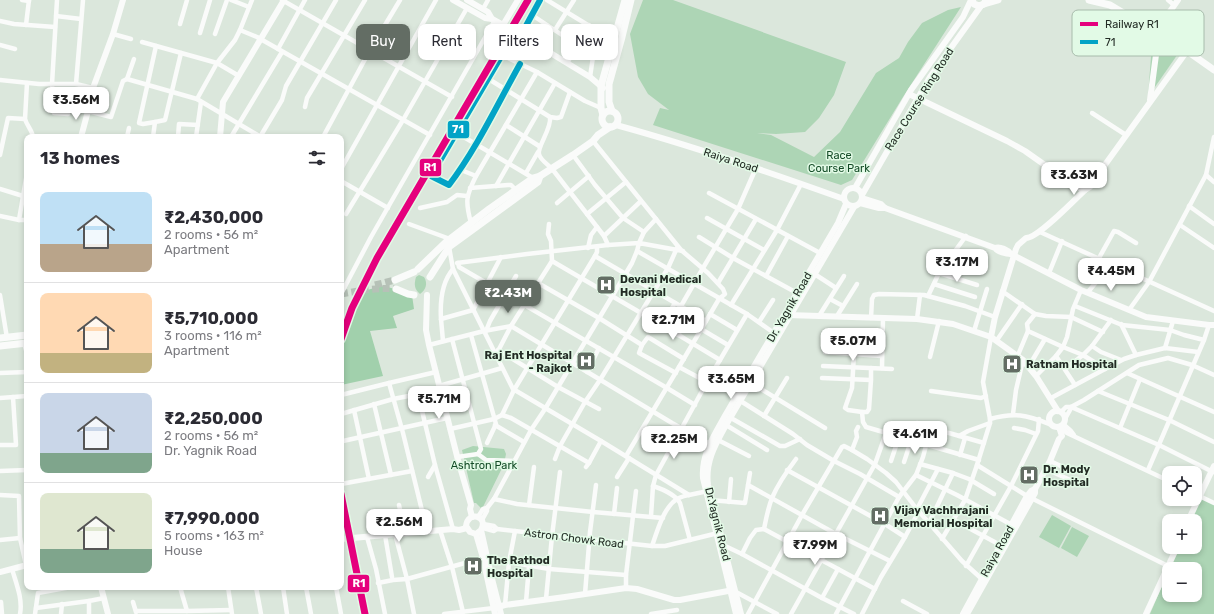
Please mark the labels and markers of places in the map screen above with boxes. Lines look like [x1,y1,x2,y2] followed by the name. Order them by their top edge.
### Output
[43,87,109,121] pin: ₹3.56M
[1041,162,1107,196] pin: ₹3.63M
[924,249,990,283] pin: ₹3.17M
[1078,258,1144,292] pin: ₹4.45M
[620,273,701,299] place label: Devani Medical Hospital
[595,274,617,296] hospital icon: Devani Medical Hospital
[475,280,541,314] pin: ₹2.43M
[640,307,706,341] pin: ₹2.71M
[820,328,886,362] pin: ₹5.07M
[484,349,572,375] place label: Raj Ent Hospital - Rajkot
[575,350,597,372] hospital icon: Raj Ent Hospital - Rajkot
[1001,353,1023,375] hospital icon: Ratnam Hospital
[1026,358,1117,371] place label: Ratnam Hospital
[698,366,764,400] pin: ₹3.65M
[406,386,472,420] pin: ₹5.71M
[882,421,948,455] pin: ₹4.61M
[641,426,707,460] pin: ₹2.25M
[1043,463,1091,489] place label: Dr. Mody Hospital
[1018,464,1040,486] hospital icon: Dr. Mody Hospital
[894,504,992,530] place label: Vijay Vachhrajani Memorial Hospital
[869,505,891,527] hospital icon: Vijay Vachhrajani Memorial Hospital
[366,509,432,543] pin: ₹2.56M
[782,532,848,566] pin: ₹7.99M
[487,554,550,580] place label: The Rathod Hospital
[462,555,484,577] hospital icon: The Rathod Hospital

